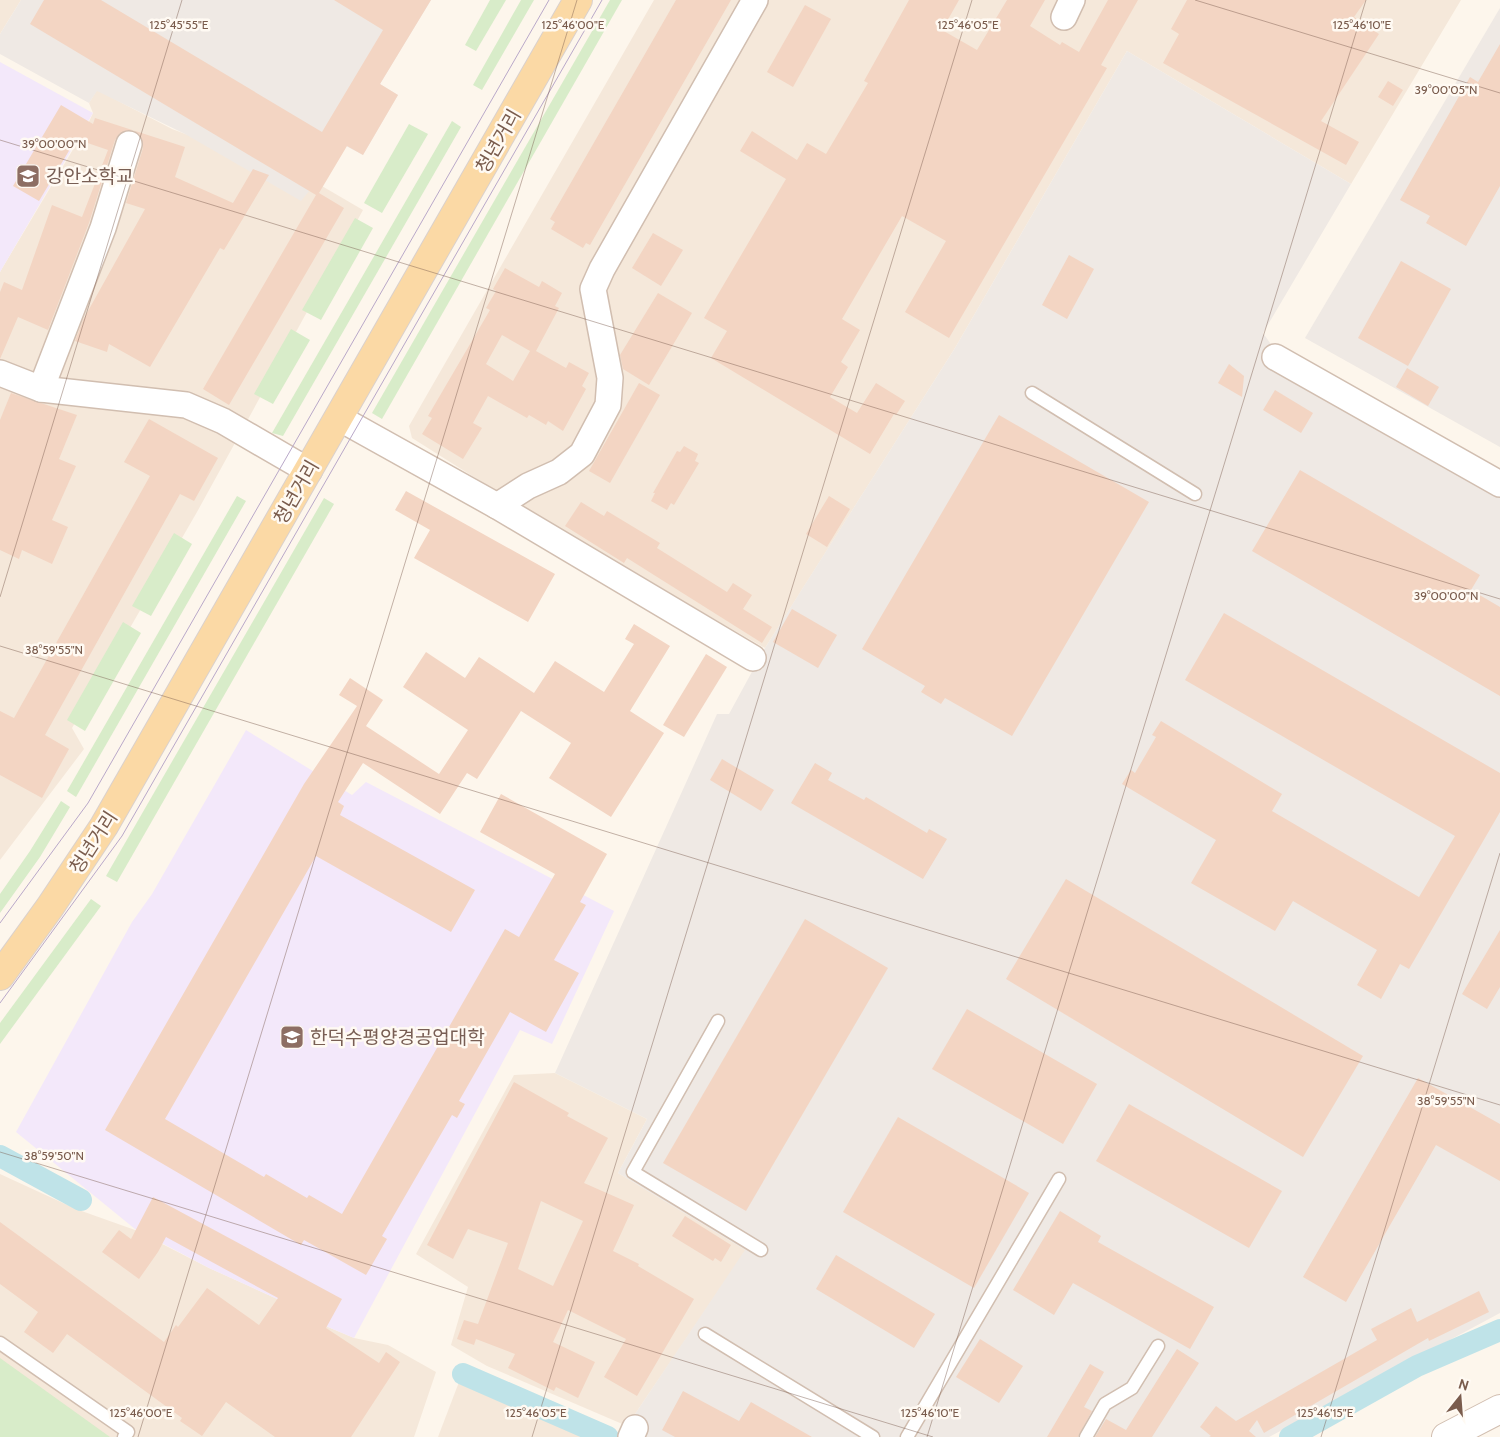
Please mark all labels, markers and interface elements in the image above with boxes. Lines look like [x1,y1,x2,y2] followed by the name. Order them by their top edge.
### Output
[150,17,209,32] text: 125°45'55"E
[542,17,605,32] text: 125°46'00"E
[937,17,999,32] text: 125°46'05"E
[1333,17,1392,32] text: 125°46'10"E
[1415,82,1477,97] text: 39°00'05"N
[471,105,526,177] street label: 청년거리
[22,136,86,151] text: 39°00'00"N
[15,163,41,189] school or university icon: 강안소학교
[46,165,133,188] place label: 강안소학교
[269,456,324,528] street label: 청년거리
[1414,588,1478,603] text: 39°00'00"N
[25,642,83,657] text: 38°59'55"N
[65,807,122,878] street label: 청년거리
[279,1024,305,1050] school or university icon: 한덕수평양경공업대학
[310,1026,485,1049] place label: 한덕수평양경공업대학
[1417,1093,1475,1108] text: 38°59'55"N
[24,1148,84,1163] text: 38°59'50"N
[1435,1372,1485,1422] north arrow
[1456,1375,1471,1395] text: N
[110,1405,173,1420] text: 125°46'00"E
[505,1405,567,1420] text: 125°46'05"E
[901,1405,960,1420] text: 125°46'10"E
[1297,1405,1354,1420] text: 125°46'15"E

